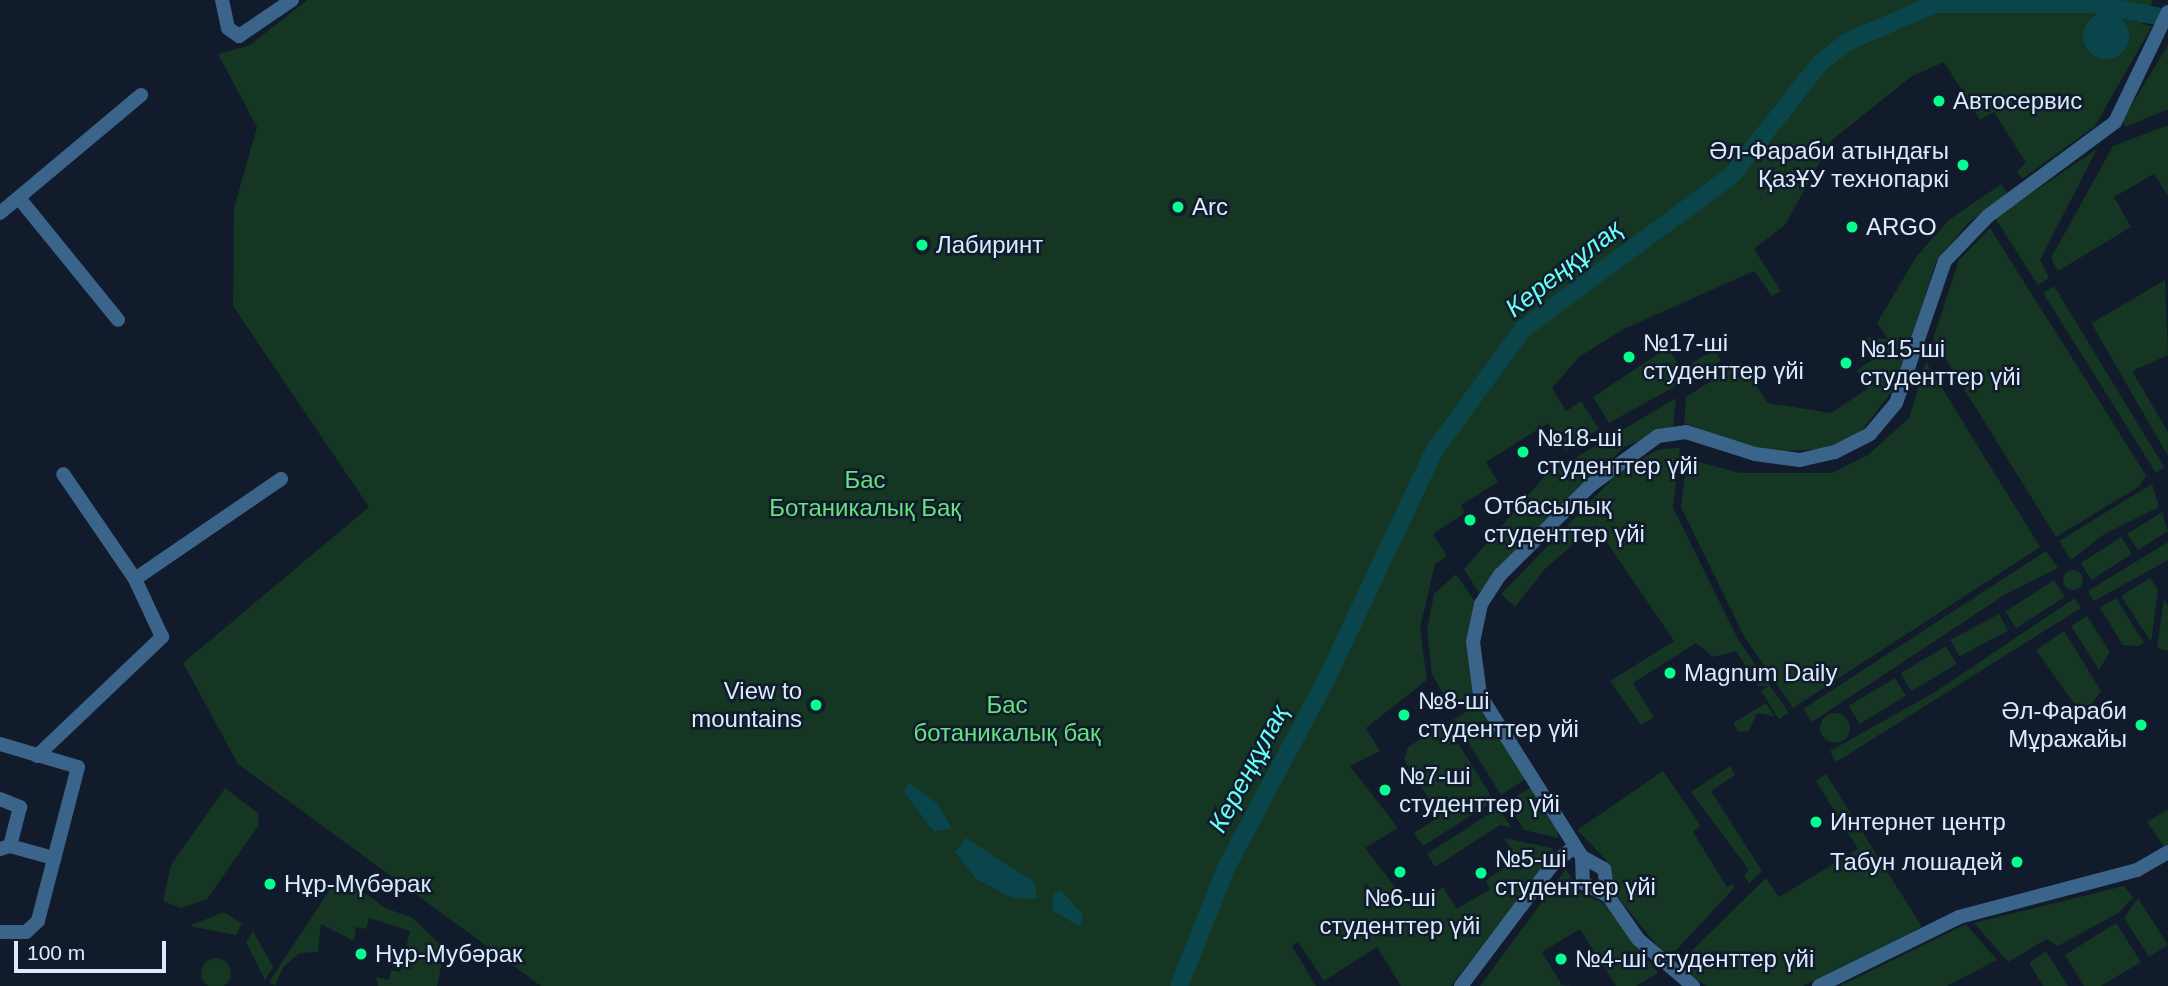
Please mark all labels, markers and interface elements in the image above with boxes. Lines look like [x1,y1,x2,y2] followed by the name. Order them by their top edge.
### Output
[1953,87,2082,115] place label: Автосервис
[1931,93,1947,109] marker: Автосервис
[1709,137,1949,193] place label: Әл-Фараби атындағы ҚазҰУ технопаркі
[1955,157,1971,173] marker: Әл-Фараби атындағы ҚазҰУ технопаркі
[1192,193,1228,221] place label: Arc
[1170,199,1186,215] marker: Arc
[1866,213,1937,241] place label: ARGO
[1499,214,1629,324] water label: Кереңқұлақ
[1844,219,1860,235] marker: ARGO
[936,231,1043,259] place label: Лабиринт
[914,237,930,253] marker: Лабиринт
[1643,329,1804,385] place label: №17-ші студенттер үйі
[1860,335,2021,391] place label: №15-ші студенттер үйі
[1621,349,1637,365] marker: №17-ші студенттер үйі
[1838,355,1854,371] marker: №15-ші студенттер үйі
[1537,424,1698,480] place label: №18-ші студенттер үйі
[1515,444,1531,460] marker: №18-ші студенттер үйі
[769,466,961,522] park label: Бас Ботаникалық Бақ
[1484,492,1645,548] place label: Отбасылық студенттер үйі
[1462,512,1478,528] marker: Отбасылық студенттер үйі
[1684,659,1837,687] place label: Magnum Daily
[1662,665,1678,681] marker: Magnum Daily
[691,677,802,733] place label: View to mountains
[1418,687,1579,743] place label: №8-ші студенттер үйі
[913,691,1101,747] park label: Бас ботаникалық бақ
[808,697,824,713] marker: View to mountains
[2002,697,2127,753] place label: Әл-Фараби Мұражайы
[1202,700,1296,838] water label: Кереңқұлақ
[1396,707,1412,723] marker: №8-ші студенттер үйі
[2133,717,2149,733] marker: Әл-Фараби Мұражайы
[1399,762,1560,818] place label: №7-ші студенттер үйі
[1377,782,1393,798] marker: №7-ші студенттер үйі
[1830,808,2006,836] place label: Интернет центр
[1808,814,1824,830] marker: Интернет центр
[1495,845,1656,901] place label: №5-ші студенттер үйі
[1830,848,2003,876] place label: Табун лошадей
[2009,854,2025,870] marker: Табун лошадей
[1392,864,1408,880] marker: №6-ші студенттер үйі
[1473,865,1489,881] marker: №5-ші студенттер үйі
[284,870,431,898] place label: Нұр-Мүбәрак
[262,876,278,892] marker: Нұр-Мүбәрак
[1320,884,1480,940] place label: №6-ші студенттер үйі
[18,926,170,970] scale bar
[375,940,522,968] place label: Нұр-Мубәрак
[27,941,85,964] text: 100 m
[1575,945,1814,973] place label: №4-ші студенттер үйі
[353,946,369,962] marker: Нұр-Мубәрак
[1553,951,1569,967] marker: №4-ші студенттер үйі

